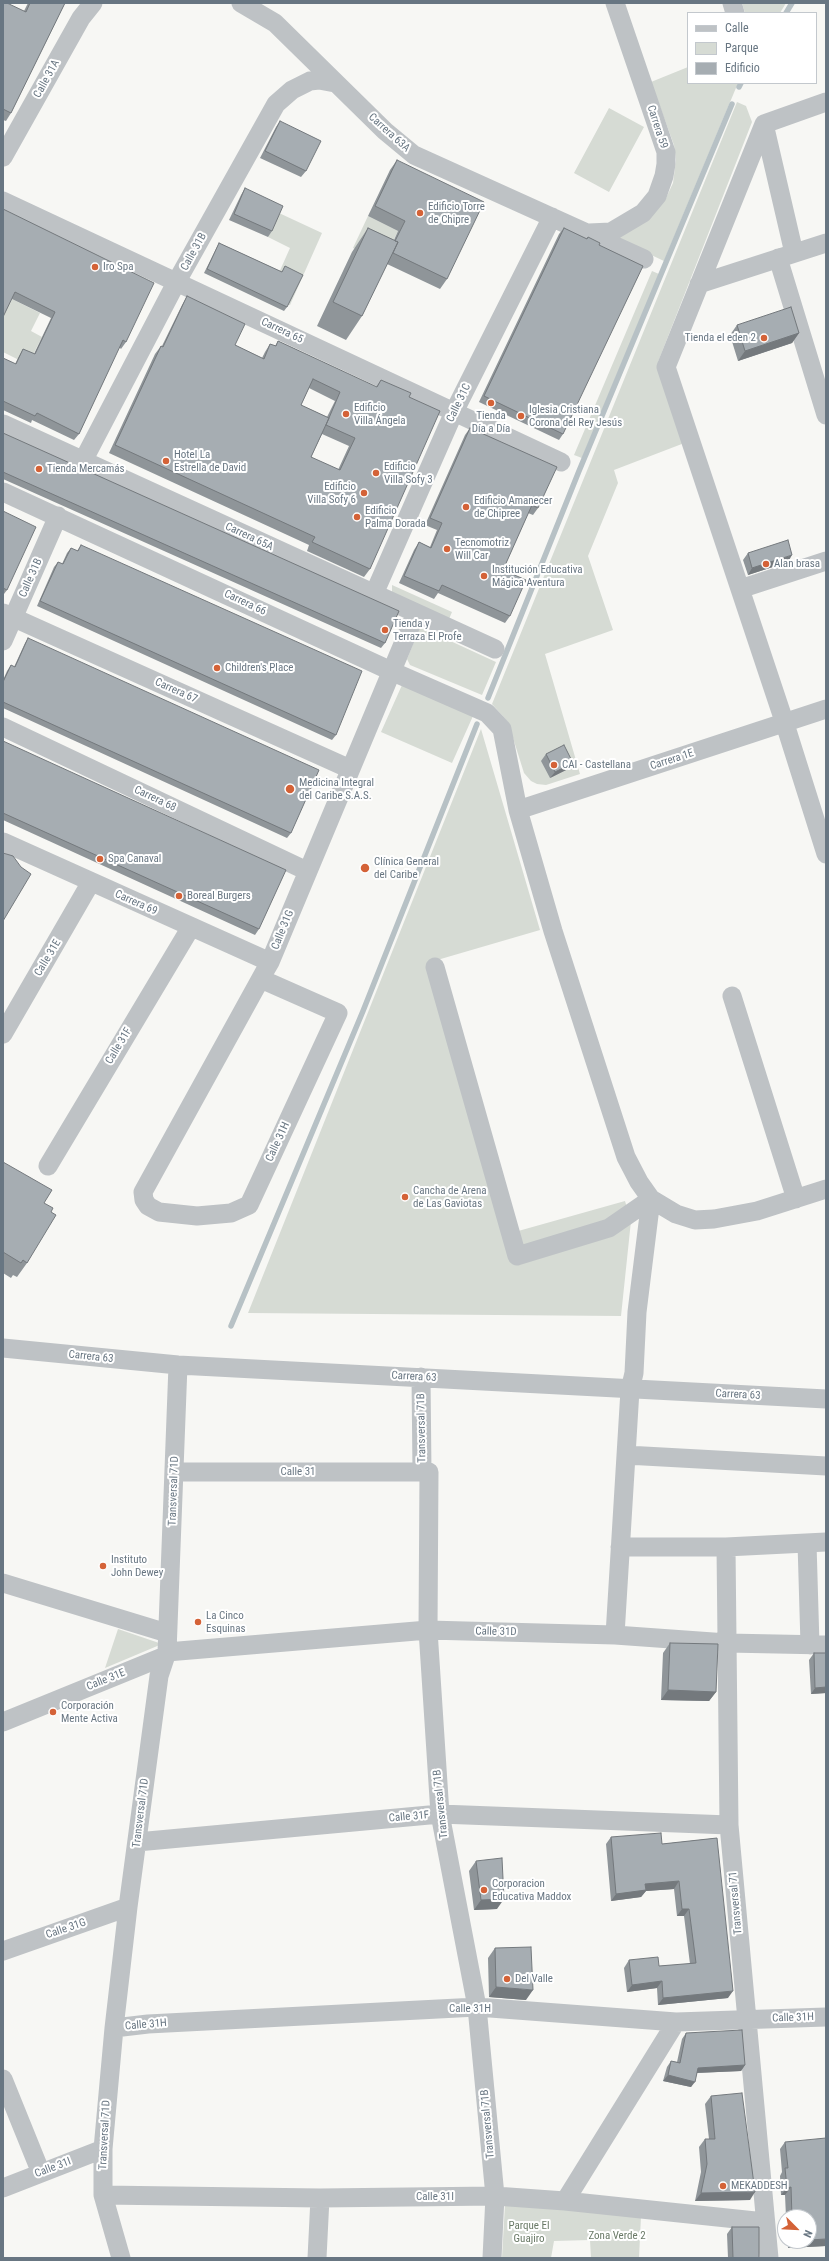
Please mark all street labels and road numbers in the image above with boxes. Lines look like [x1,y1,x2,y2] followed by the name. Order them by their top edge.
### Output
[31,58,63,100] street label: Calle 31A
[644,104,670,150] street label: Carrera 59
[365,111,413,155] street label: Carrera 63A
[178,231,210,273] street label: Calle 31B
[259,315,305,347] street label: Carrera 65
[444,382,474,424] street label: Calle 31C
[223,520,275,554] street label: Carrera 65A
[17,557,45,599] street label: Calle 31B
[222,587,268,619] street label: Carrera 66
[153,676,199,706] street label: Carrera 67
[649,747,695,773] street label: Carrera 1E
[132,783,178,815] street label: Carrera 68
[113,888,159,918] street label: Carrera 69
[269,908,297,952] street label: Calle 31G
[32,937,64,979] street label: Calle 31E
[103,1025,135,1067] street label: Calle 31F
[263,1120,293,1164] street label: Calle 31H
[68,1348,114,1366] street label: Carrera 63
[391,1369,437,1385] street label: Carrera 63
[715,1387,761,1403] street label: Carrera 63
[415,1393,429,1463] street label: Transversal 71B
[166,1456,182,1526] street label: Transversal 71D
[280,1465,316,1479] street label: Calle 31
[475,1625,517,1639] street label: Calle 31D
[85,1666,127,1694] street label: Calle 31E
[431,1769,451,1839] street label: Transversal 71B
[130,1778,152,1848] street label: Transversal 71D
[388,1809,430,1825] street label: Calle 31F
[727,1871,745,1935] street label: Transversal 71
[44,1916,88,1942] street label: Calle 31G
[449,2002,491,2016] street label: Calle 31H
[772,2011,814,2025] street label: Calle 31H
[125,2017,167,2033] street label: Calle 31H
[478,2089,498,2159] street label: Transversal 71B
[97,2100,113,2170] street label: Transversal 71D
[33,2155,73,2181] street label: Calle 31I
[416,2190,454,2204] street label: Calle 31I

